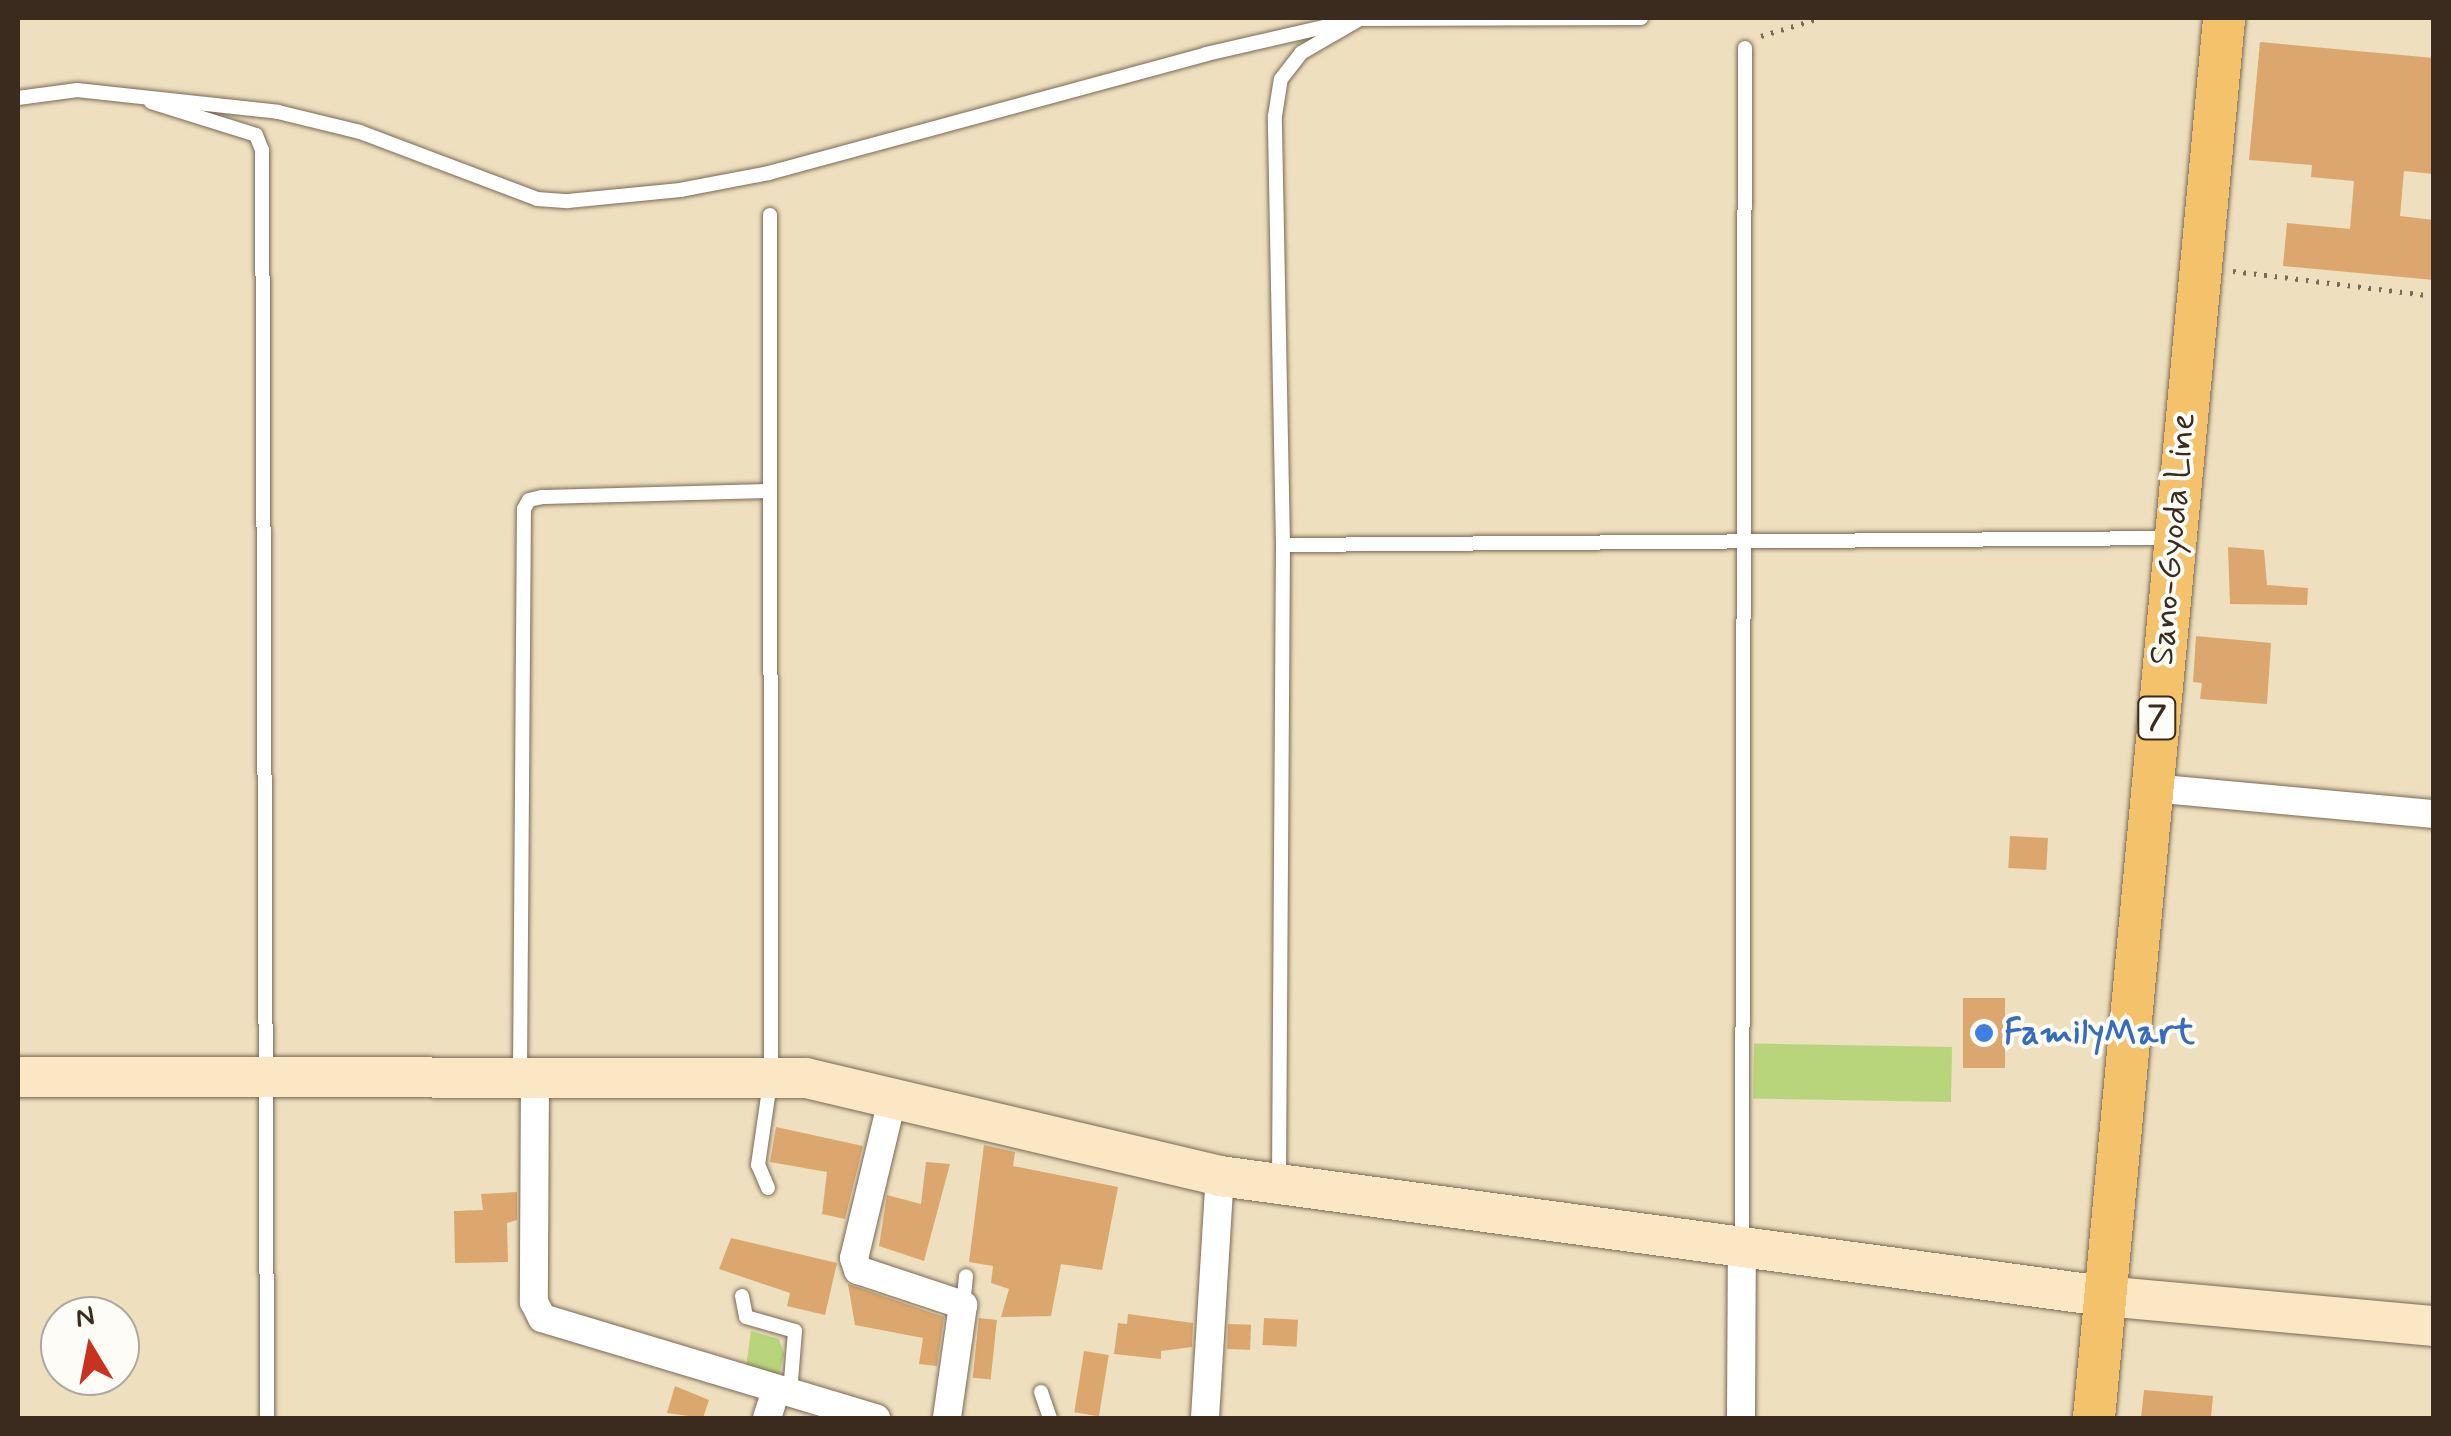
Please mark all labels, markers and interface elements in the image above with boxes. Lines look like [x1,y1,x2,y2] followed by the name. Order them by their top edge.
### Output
[2141,412,2205,666] street label: Sano-Gyoda Line
[2137,691,2177,745] road number: 7
[2004,1012,2195,1054] place label: FamilyMart
[1973,1022,1995,1044] marker: FamilyMart
[40,1296,140,1396] north arrow
[73,1298,97,1338] text: N

